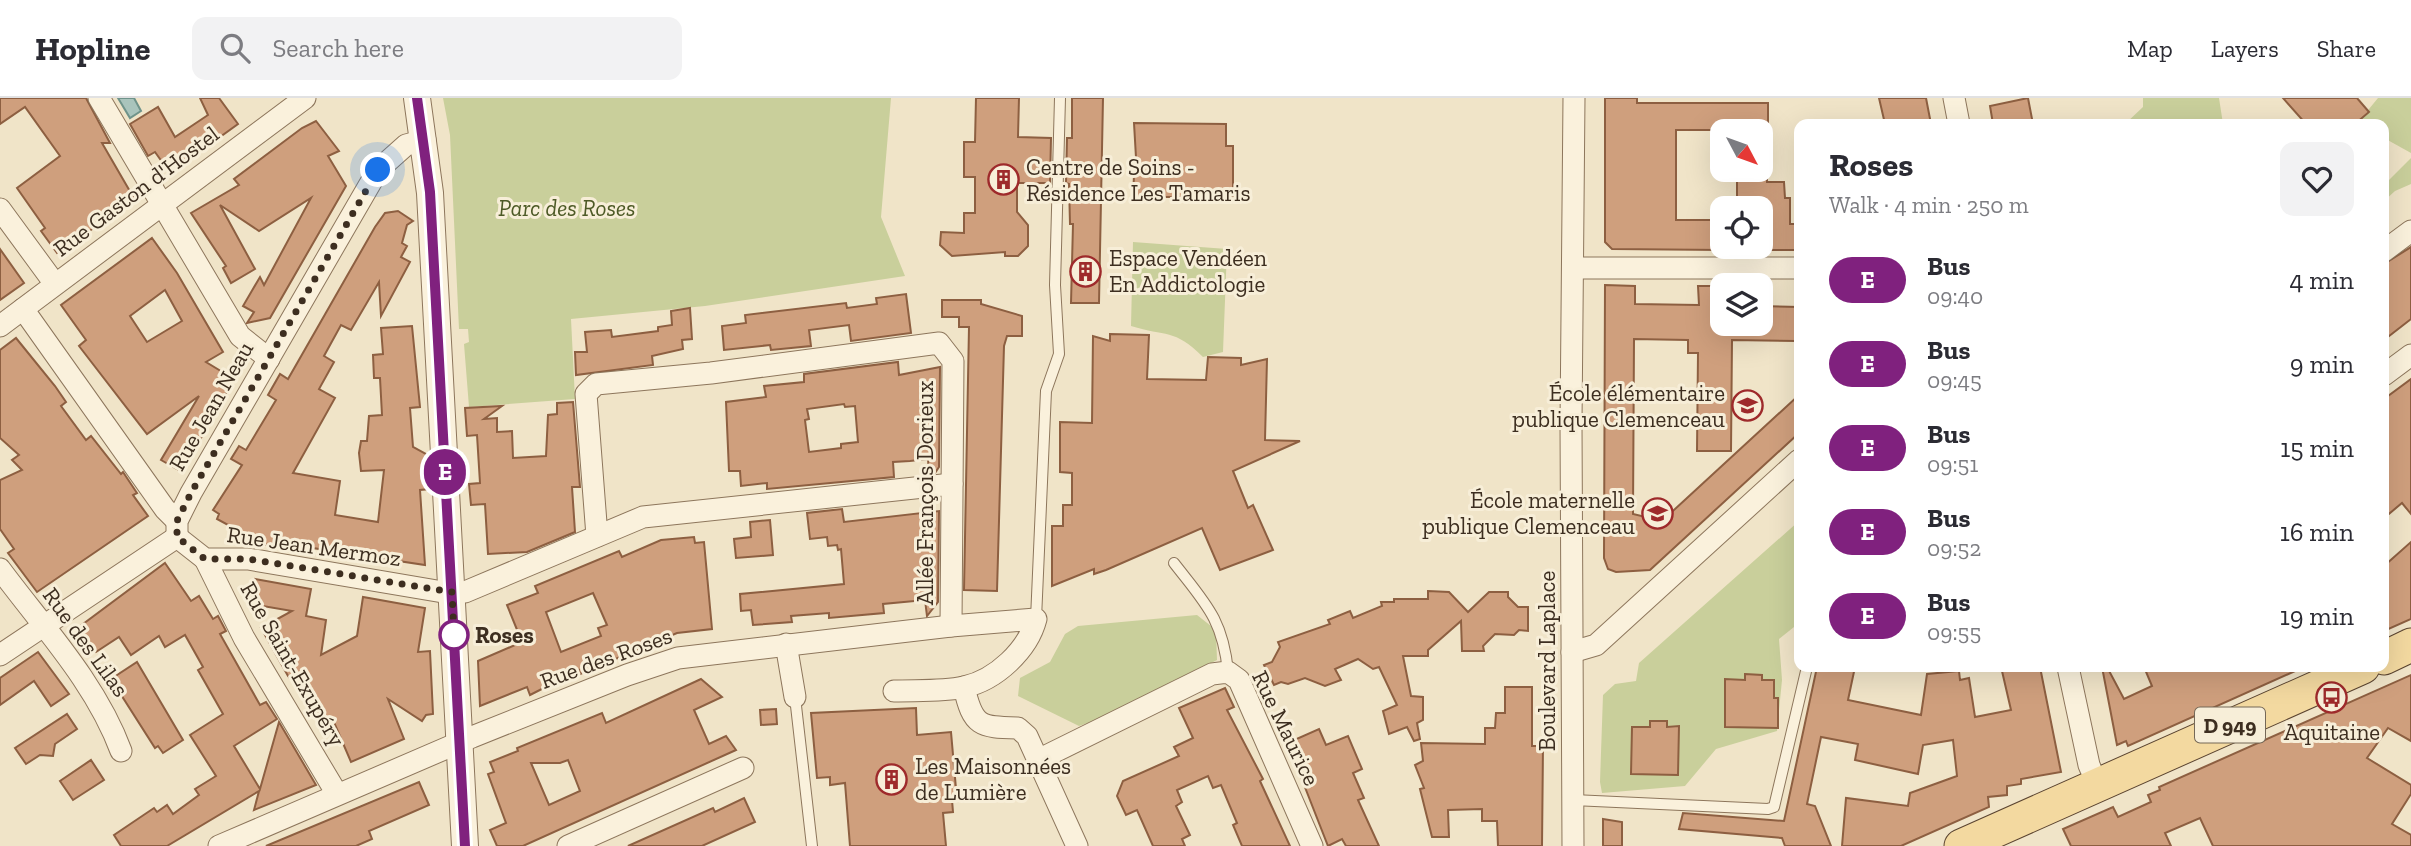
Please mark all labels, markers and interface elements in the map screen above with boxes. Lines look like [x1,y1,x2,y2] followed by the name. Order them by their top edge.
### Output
[192,17,682,80] search box
[35,29,150,68] text: Hopline
[216,29,254,67] icon: search
[272,32,404,64] text: Search here
[2127,34,2173,63] text: Map
[2211,34,2279,63] text: Layers
[2317,34,2376,63] text: Share
[1710,119,1773,182] north arrow
[1710,119,1773,336] map controls
[48,120,224,262] street label: Rue Gaston d'Hostel
[2280,142,2354,216] button: heart
[1829,145,1913,184] text: Roses
[360,152,395,187] your location
[1026,153,1251,207] place label: Centre de Soins - Résidence Les Tamaris
[986,163,1020,197] building icon: Centre de Soins - Résidence Les Tamaris
[1829,191,2029,219] text: Walk · 4 min · 250 m
[498,194,636,222] park label: Parc des Roses
[1710,196,1773,259] button: locate
[1109,244,1267,298] place label: Espace Vendéen En Addictologie
[1927,250,1970,282] text: Bus
[1069,254,1103,288] building icon: Espace Vendéen En Addictologie
[2289,264,2354,296] text: 4 min
[1860,265,1875,294] text: E
[1710,273,1773,336] button: layers
[1927,282,1983,310] text: 09:40
[1927,334,1970,366] text: Bus
[163,336,259,475] street label: Rue Jean Neau
[2290,348,2354,380] text: 9 min
[1860,349,1875,378] text: E
[1927,366,1982,394] text: 09:45
[1512,379,1725,433] place label: École élémentaire publique Clemenceau
[911,381,939,605] street label: Allée François Dorieux
[1731,389,1765,423] school or university icon: École élémentaire publique Clemenceau
[1927,418,1970,450] text: Bus
[2280,432,2354,464] text: 15 min
[1860,433,1875,462] text: E
[422,449,468,495] line badge: E
[1927,450,1978,478] text: 09:51
[438,457,452,486] text: E
[1422,486,1635,540] place label: École maternelle publique Clemenceau
[1641,496,1675,530] school or university icon: École maternelle publique Clemenceau
[1927,502,1970,534] text: Bus
[2280,516,2354,548] text: 16 min
[1860,517,1875,546] text: E
[225,520,403,572] street label: Rue Jean Mermoz
[1927,534,1981,562] text: 09:52
[1533,571,1561,751] street label: Boulevard Laplace
[235,577,352,751] street label: Rue Saint-Exupéry
[37,582,135,702] street label: Rue des Lilas
[1927,586,1970,618] text: Bus
[2280,600,2354,632] text: 19 min
[1860,601,1875,630] text: E
[1927,618,1981,646] text: 09:55
[439,620,469,650] marker: Roses
[475,621,534,649] place label: Roses
[536,621,676,695] street label: Rue des Roses
[1246,666,1326,790] street label: Rue Maurice
[2315,681,2349,715] bus stop icon: Aquitaine
[2195,708,2265,742] road number: D 949
[2284,718,2380,746] place label: Aquitaine
[915,752,1071,806] place label: Les Maisonnées de Lumière
[875,762,909,796] building icon: Les Maisonnées de Lumière

